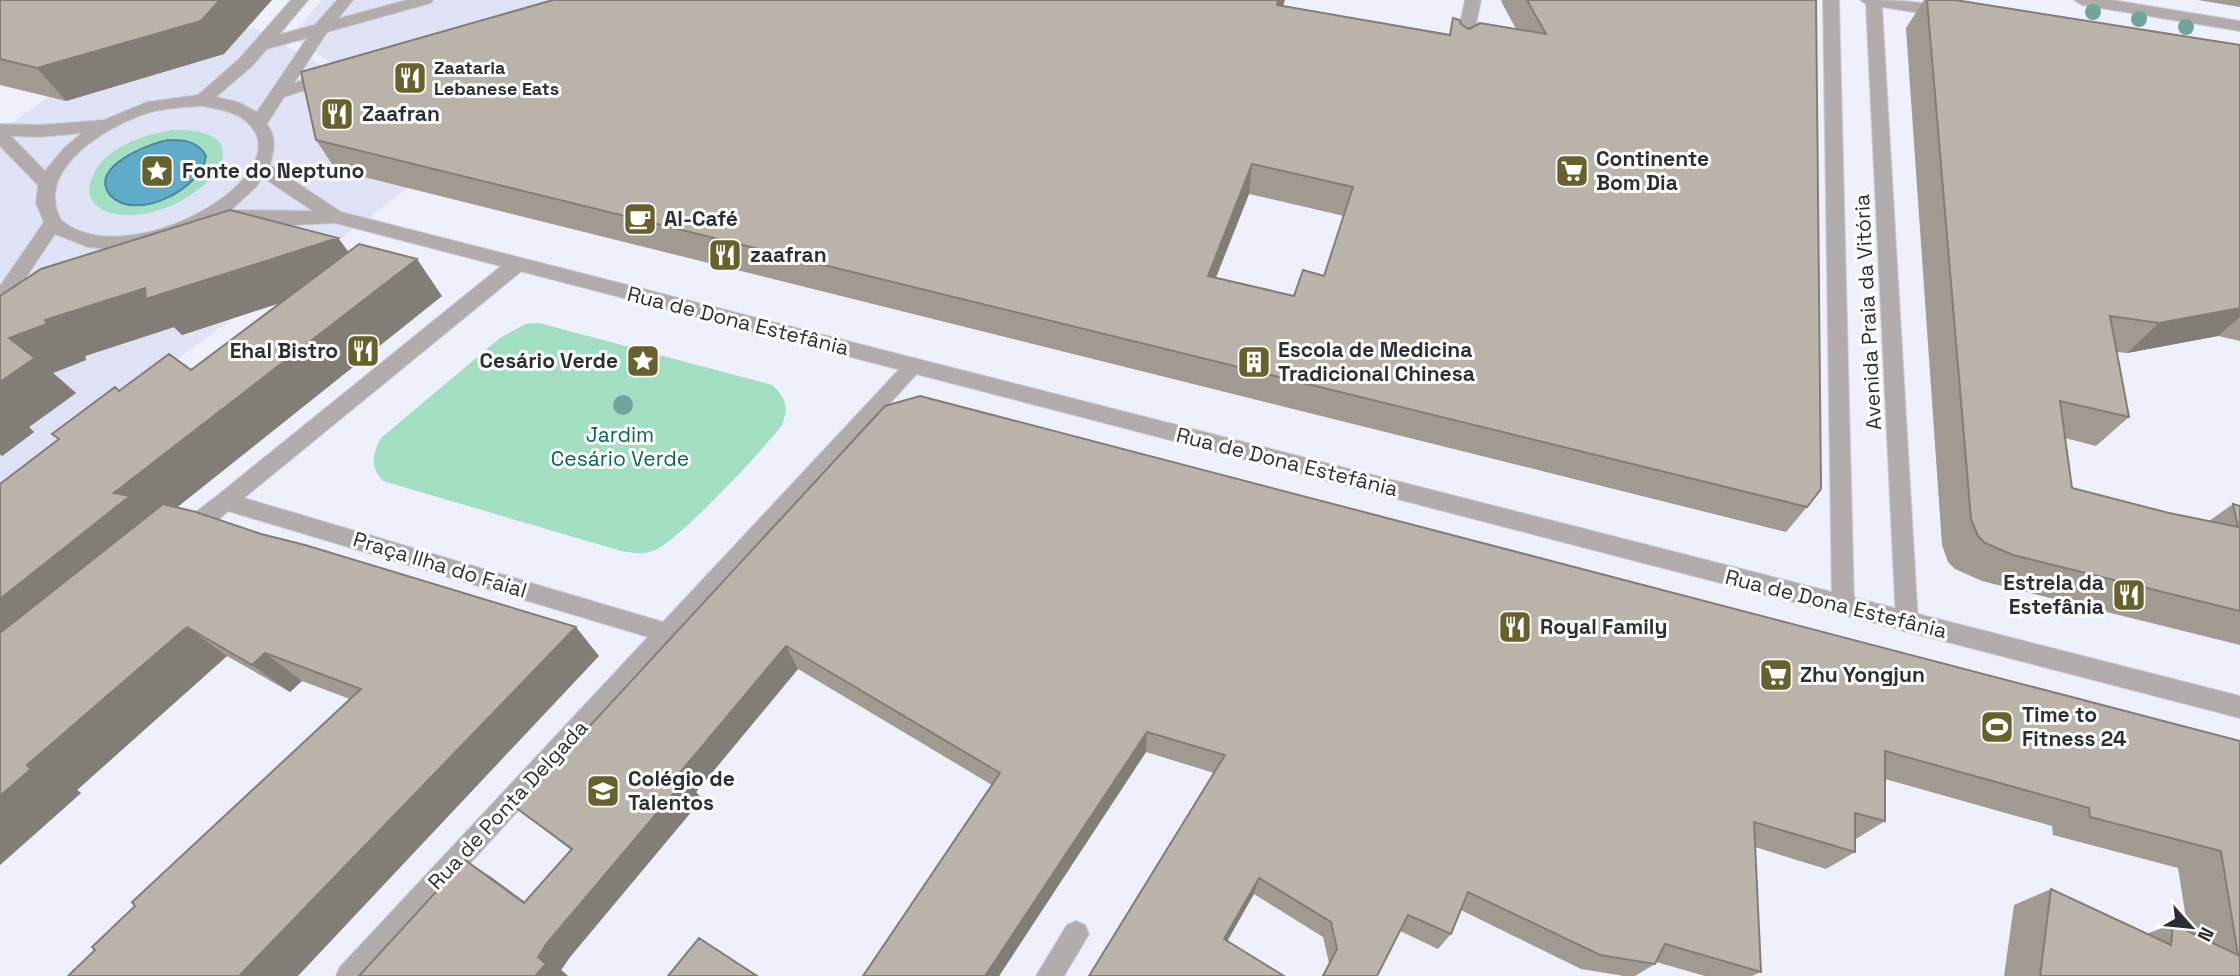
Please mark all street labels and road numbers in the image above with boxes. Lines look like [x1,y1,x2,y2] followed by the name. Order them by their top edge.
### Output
[1848,193,1887,431] street label: Avenida Praia da Vitória
[625,280,852,361] street label: Rua de Dona Estefânia
[1174,421,1401,502] street label: Rua de Dona Estefânia
[350,525,530,604] street label: Praça Ilha do Faial
[1723,563,1950,644] street label: Rua de Dona Estefânia
[422,714,593,895] street label: Rua de Ponta Delgada

